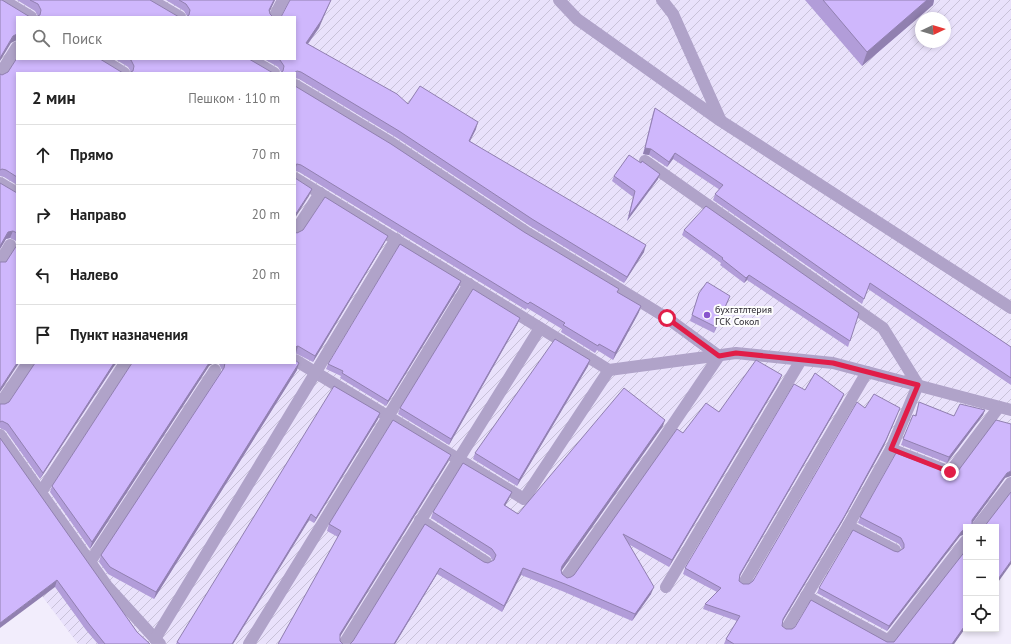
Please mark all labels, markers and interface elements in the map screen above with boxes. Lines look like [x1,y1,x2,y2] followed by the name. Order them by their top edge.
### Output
[915,12,951,48] north arrow
[16,16,296,60] search box
[30,27,52,49] icon: search
[62,29,102,48] text: Поиск
[32,87,76,109] text: 2 мин
[188,90,280,107] text: Пешком · 110 m
[32,144,54,166] icon: ahead
[70,145,113,164] text: Прямо
[252,146,280,163] text: 70 m
[32,204,54,226] icon: right
[70,205,126,224] text: Направо
[252,206,280,223] text: 20 m
[32,264,54,286] icon: left
[70,265,118,284] text: Налево
[252,266,280,283] text: 20 m
[715,303,772,328] place label: бухгатлтерия ГСК Сокол
[658,309,676,327] route start
[702,310,712,320] marker: бухгатлтерия ГСК Сокол
[32,324,54,346] icon: arrive
[70,325,188,344] text: Пункт назначения
[941,463,959,481] route end
[963,524,999,632] map controls
[963,524,999,560] button: +
[963,560,999,596] button: −
[963,596,999,632] button: locate

